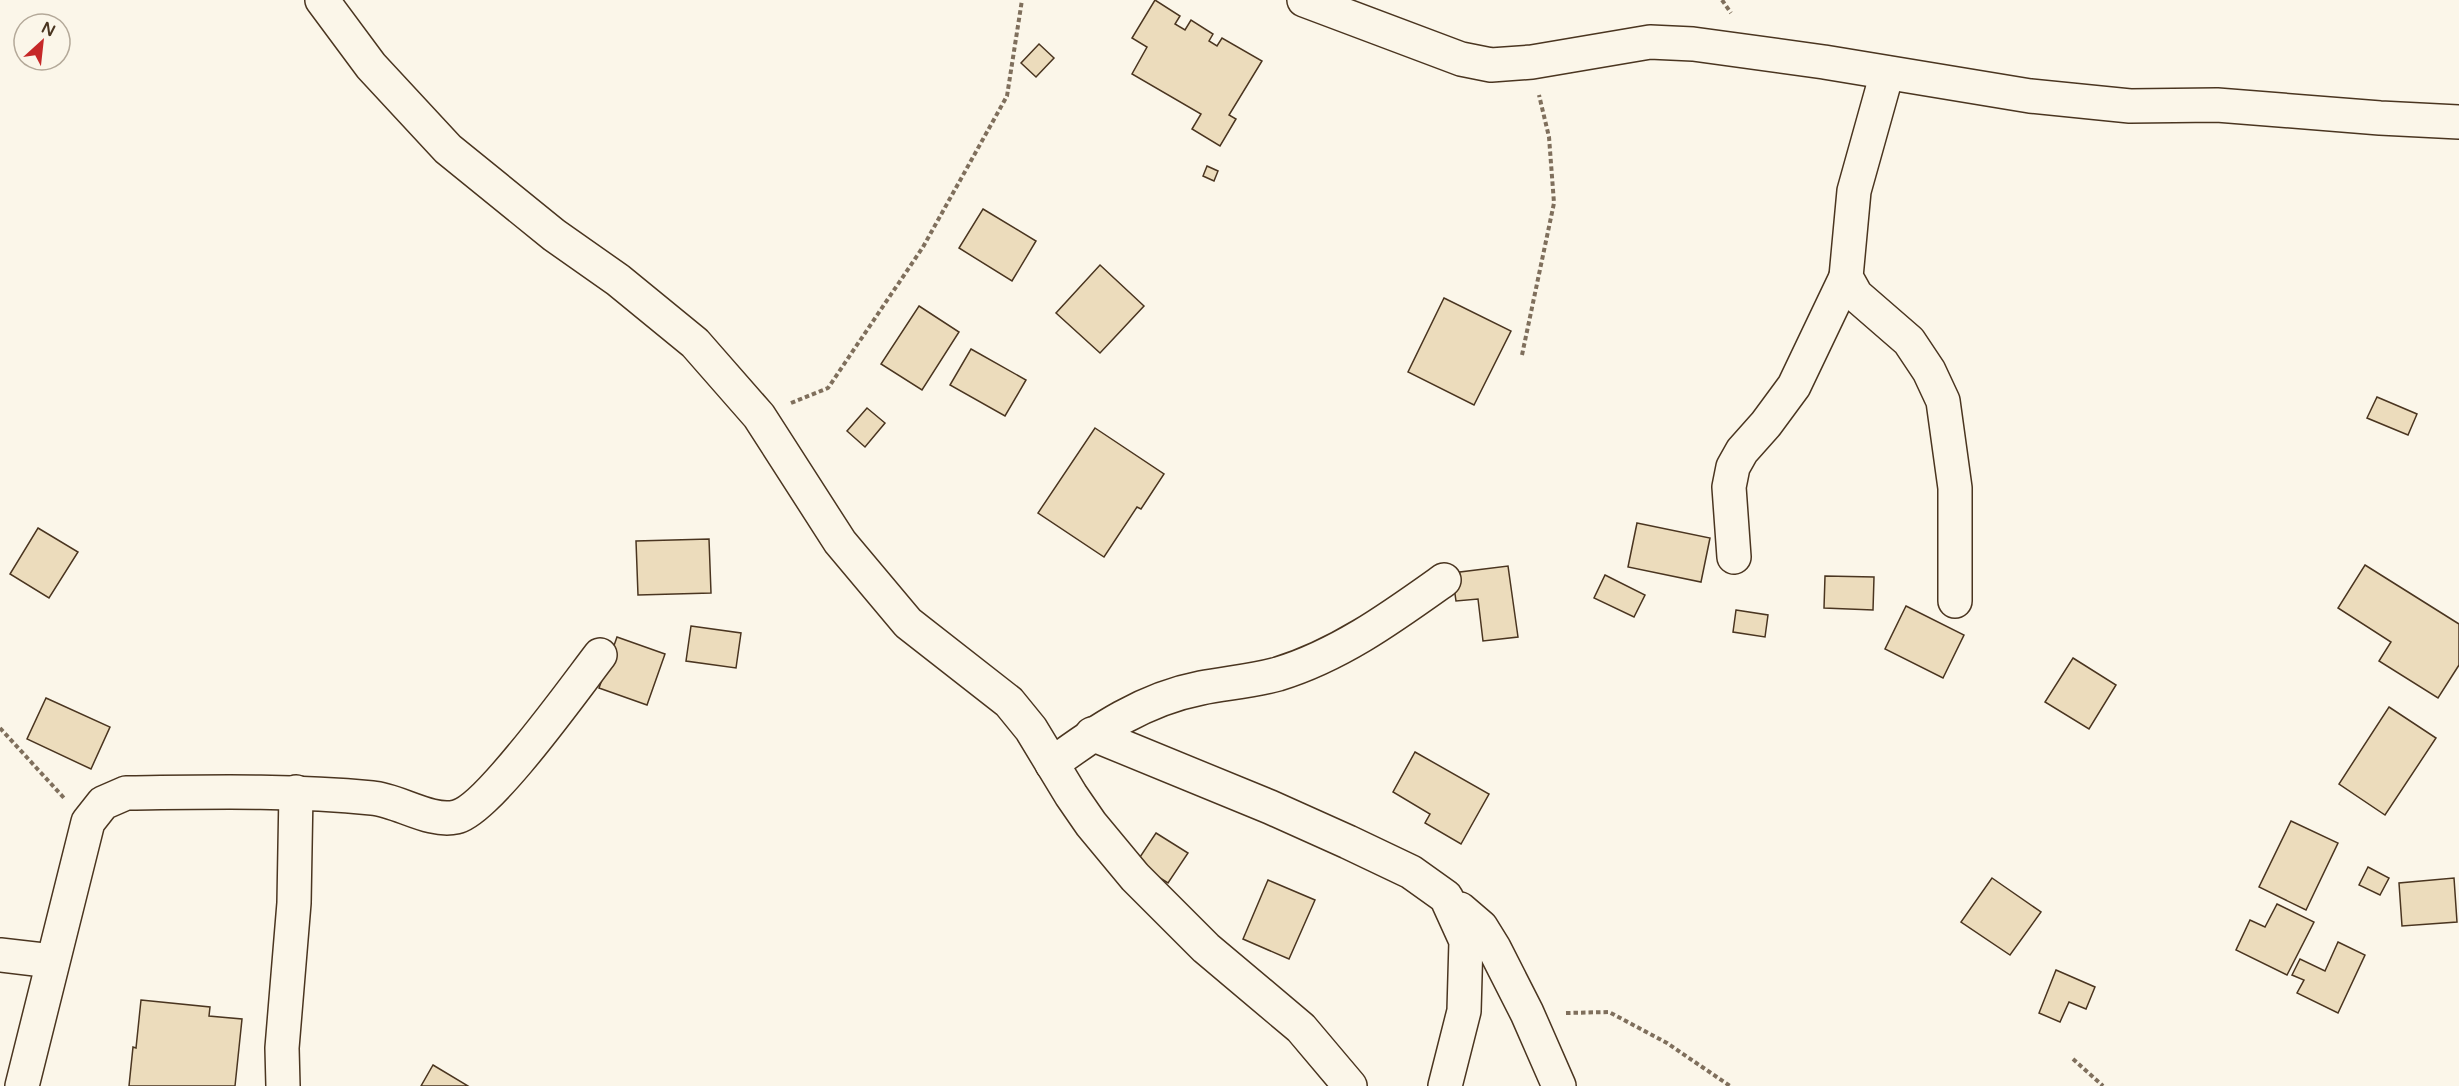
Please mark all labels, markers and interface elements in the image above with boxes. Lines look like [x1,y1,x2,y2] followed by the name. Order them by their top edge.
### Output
[12,12,72,72] north arrow
[38,18,59,41] text: N

